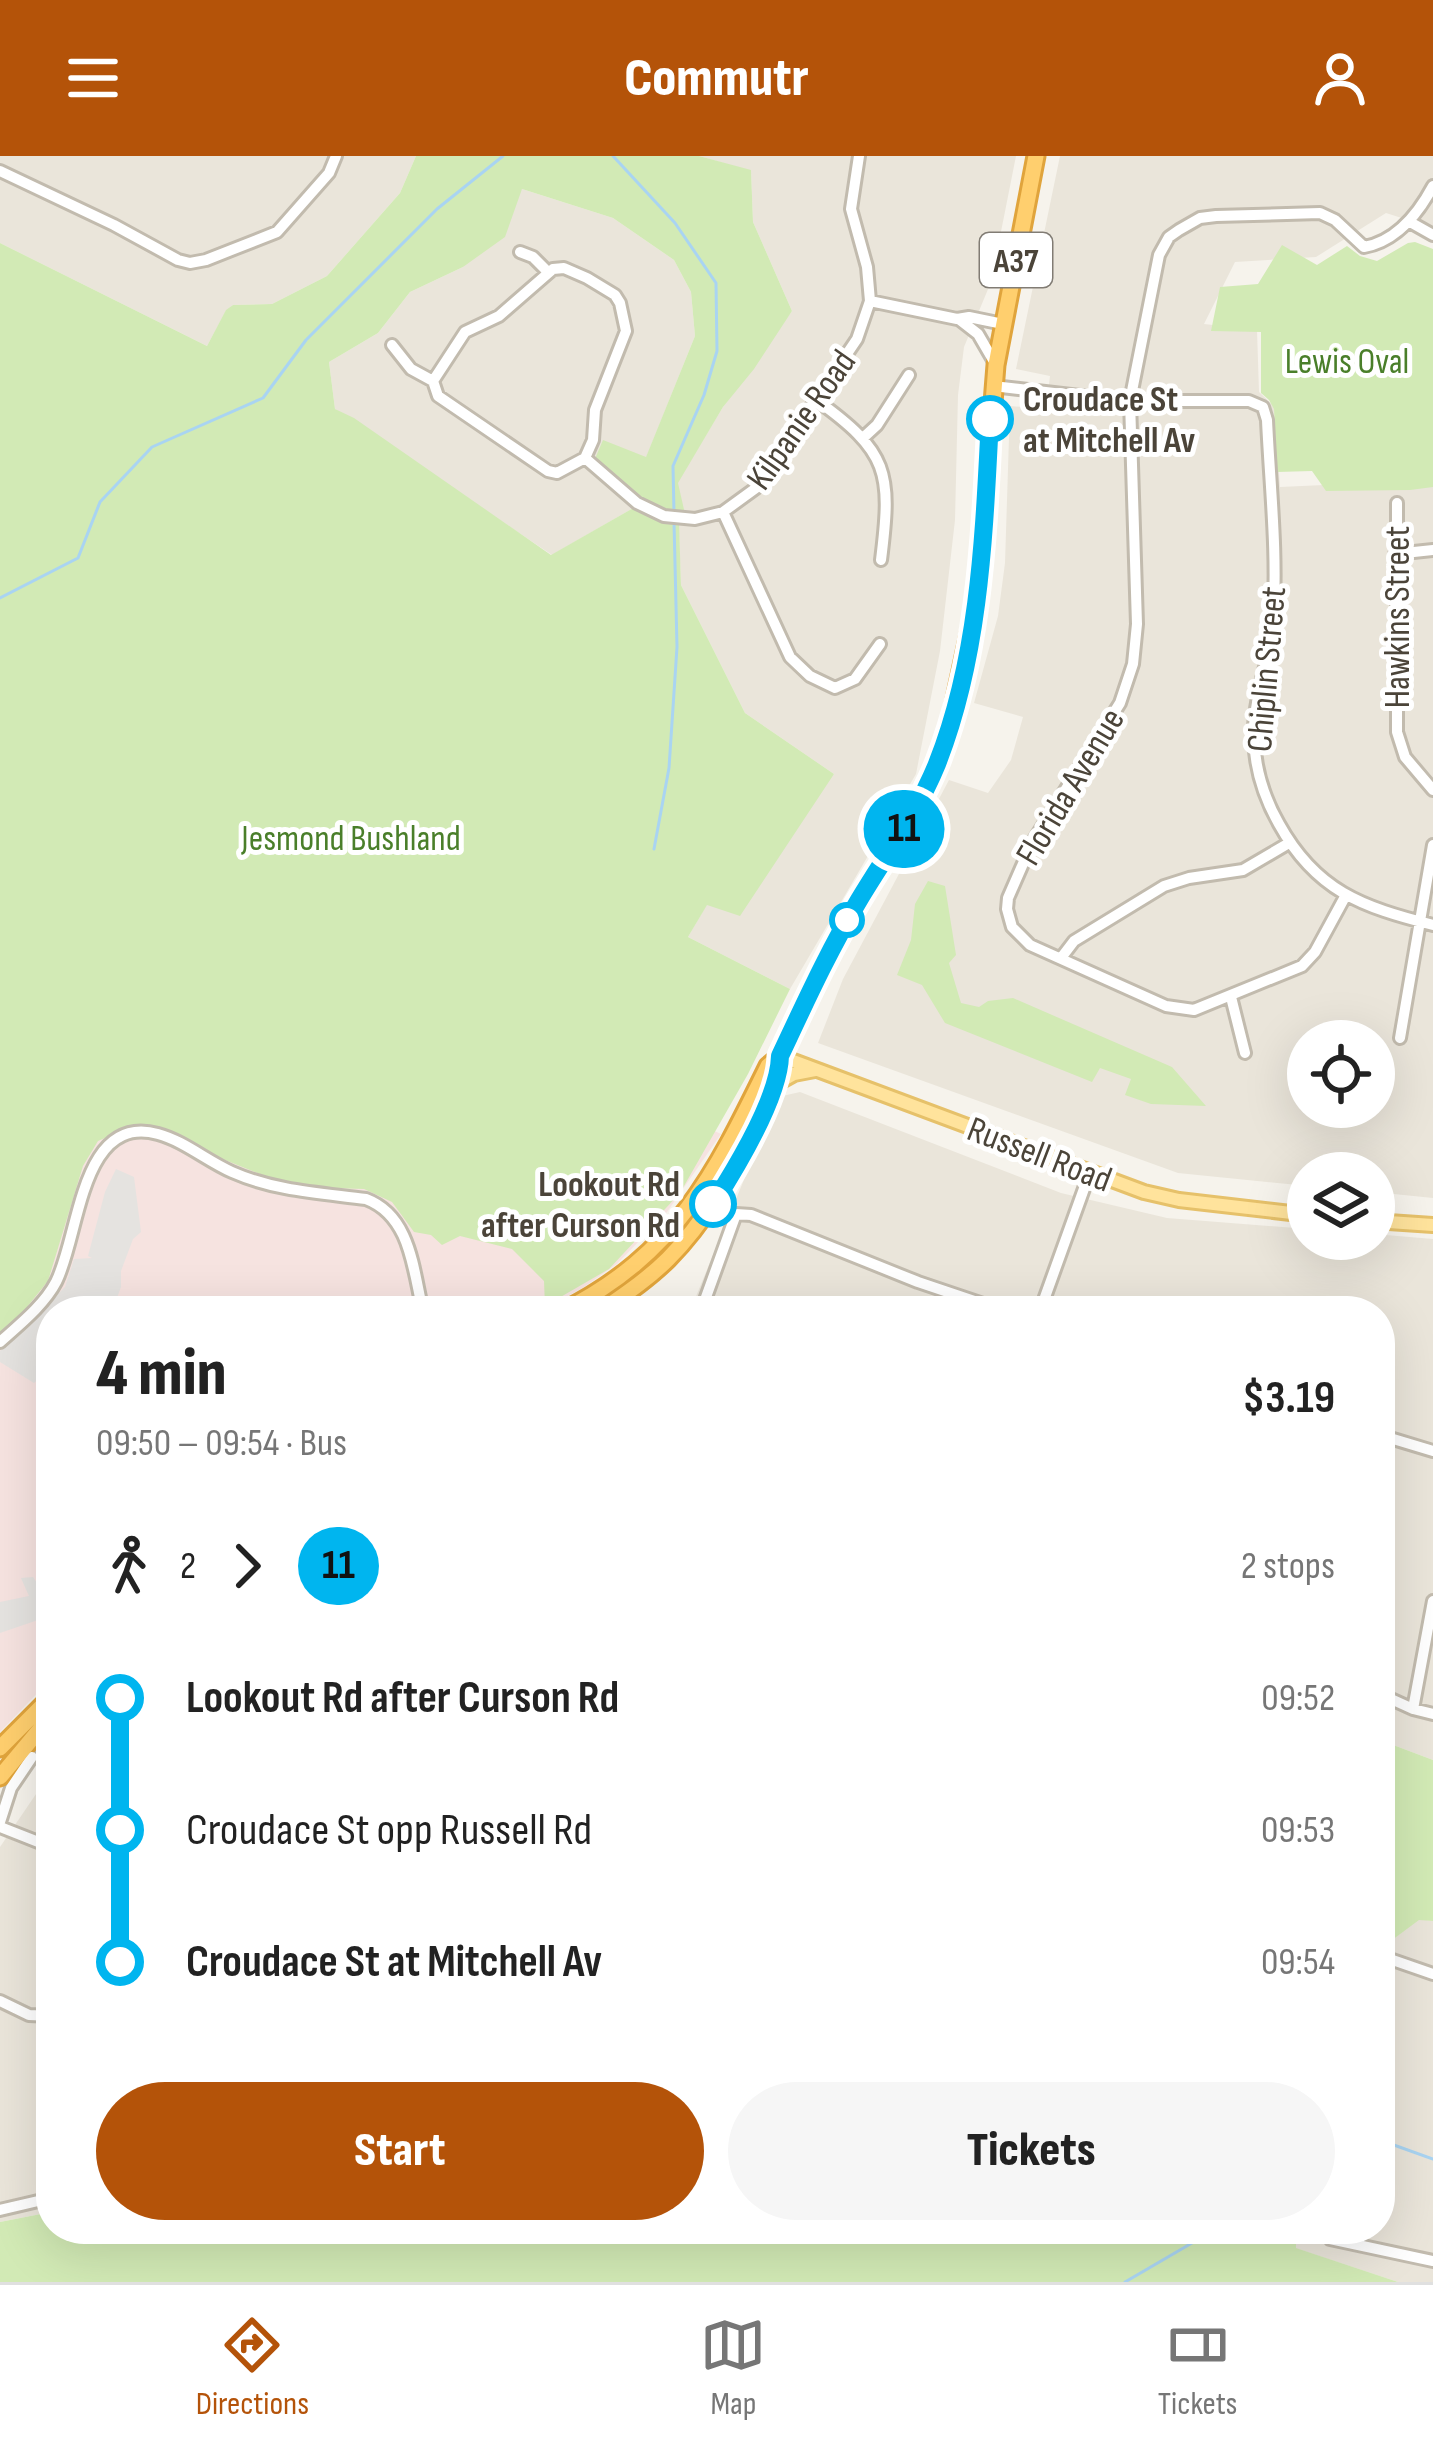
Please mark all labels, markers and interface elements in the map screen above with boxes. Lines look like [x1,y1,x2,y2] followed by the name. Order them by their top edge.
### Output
[60,45,126,111] icon: menu
[1307,45,1373,111] icon: person
[624,46,809,111] text: Commutr
[980,233,1052,287] road number: A37
[1285,341,1409,384] park label: Lewis Oval
[738,342,866,499] street label: Kilpanie Road
[1023,379,1195,463] place label: Croudace St at Mitchell Av
[968,397,1012,441] marker: Croudace St at Mitchell Av
[1377,526,1420,708] street label: Hawkins Street
[1239,585,1296,754] street label: Chiplin Street
[1008,701,1135,873] street label: Florida Avenue
[850,790,958,868] line badge: 11
[888,803,920,854] text: 11
[240,818,461,861] park label: Jesmond Bushland
[831,904,863,936] unlabelled marker
[1287,1020,1395,1260] map controls
[1287,1020,1395,1128] button: locate
[961,1108,1117,1202] street label: Russell Road
[1287,1152,1395,1260] button: layers
[481,1164,680,1248] place label: Lookout Rd after Curson Rd
[691,1182,735,1226] marker: Lookout Rd after Curson Rd
[96,1335,227,1414] text: 4 min
[1242,1371,1335,1426] text: $3.19
[96,1420,347,1467] text: 09:50 – 09:54 · Bus
[96,1533,162,1599] icon: walk
[214,1533,280,1599] icon: forward
[322,1540,355,1591] text: 11
[180,1543,196,1590] text: 2
[1241,1543,1335,1590] text: 2 stops
[186,1671,619,1726] text: Lookout Rd after Curson Rd
[1261,1675,1335,1722] text: 09:52
[186,1803,592,1858] text: Croudace St opp Russell Rd
[1261,1807,1335,1854] text: 09:53
[186,1935,602,1990] text: Croudace St at Mitchell Av
[1261,1939,1335,1986] text: 09:54
[96,2082,704,2220] button: Start
[728,2082,1335,2220] button: Tickets
[196,2312,309,2424] tab: Directions
[700,2312,766,2424] tab: Map
[1158,2312,1237,2424] tab: Tickets

